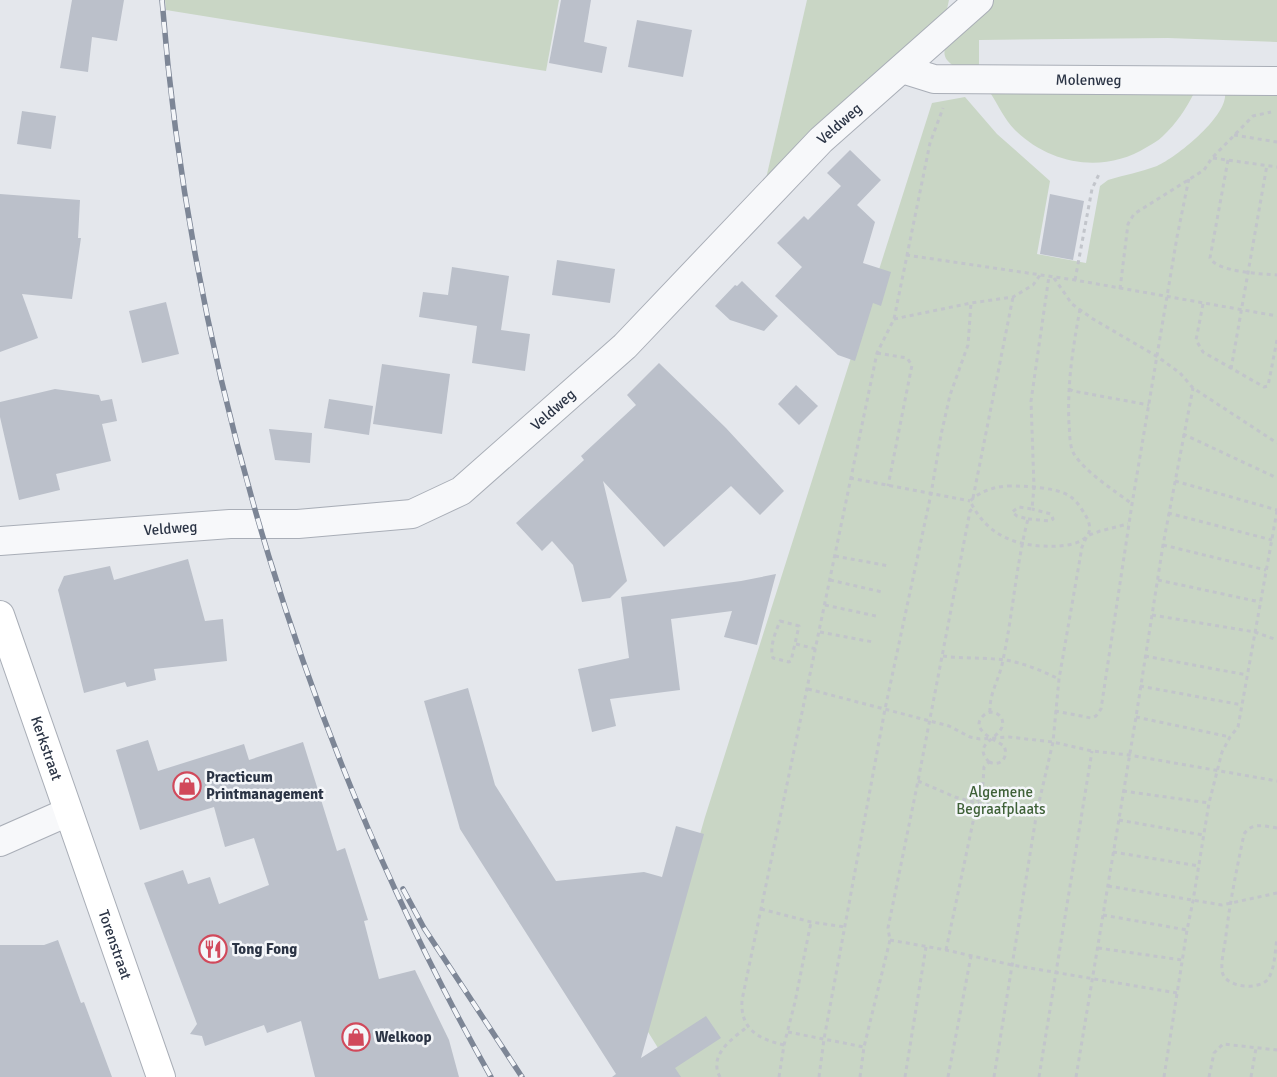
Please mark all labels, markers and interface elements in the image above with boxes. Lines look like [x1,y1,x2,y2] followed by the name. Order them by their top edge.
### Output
[1056,71,1121,89] street label: Molenweg
[813,99,866,148] street label: Veldweg
[527,385,579,434] street label: Veldweg
[143,517,198,539] street label: Veldweg
[27,714,66,783] street label: Kerkstraat
[206,768,324,803] place label: Practicum Printmanagement
[172,771,202,801] shop icon: Practicum Printmanagement
[956,783,1046,818] park label: Algemene Begraafplaats
[94,907,135,982] street label: Torenstraat
[198,934,228,964] restaurant icon: Tong Fong
[232,940,297,958] place label: Tong Fong
[341,1022,371,1052] shop icon: Welkoop
[375,1028,431,1046] place label: Welkoop

